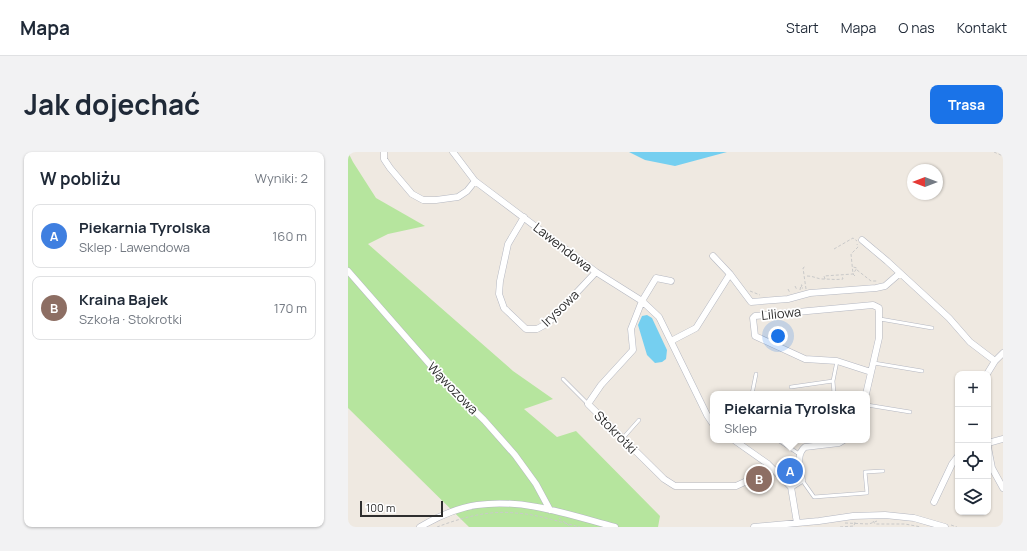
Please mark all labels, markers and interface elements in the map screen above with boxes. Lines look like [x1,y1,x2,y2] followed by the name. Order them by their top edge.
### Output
[20,15,70,41] text: Mapa
[786,18,819,37] text: Start
[841,18,876,37] text: Mapa
[898,18,935,37] text: O nas
[957,18,1007,37] text: Kontakt
[24,85,200,123] text: Jak dojechać
[930,85,1003,124] button: Trasa
[907,164,943,200] north arrow
[40,167,121,190] text: W pobliżu
[255,169,308,187] text: Wyniki: 2
[79,217,210,238] text: Piekarnia Tyrolska
[530,218,596,276] street label: Lawendowa
[50,227,58,245] text: A
[272,227,307,245] text: 160 m
[79,238,190,256] text: Sklep · Lawendowa
[537,286,583,330] street label: Irysowa
[79,289,168,310] text: Kraina Bajek
[50,299,58,317] text: B
[274,299,307,317] text: 170 m
[760,302,802,324] street label: Liliowa
[79,310,182,328] text: Szkoła · Stokrotki
[768,326,788,346] your location
[423,358,483,418] street label: Wąwozowa
[955,371,991,515] map controls
[955,371,991,407] button: +
[710,391,870,443] popup
[724,398,856,419] text: Piekarnia Tyrolska
[591,407,641,457] street label: Stokrotki
[955,407,991,443] button: −
[724,419,757,437] text: Sklep
[955,443,991,479] button: locate
[777,456,803,486] pin: A
[746,464,772,494] pin: B
[955,479,991,515] button: layers
[360,499,443,518] scale bar
[366,500,395,515] text: 100 m

